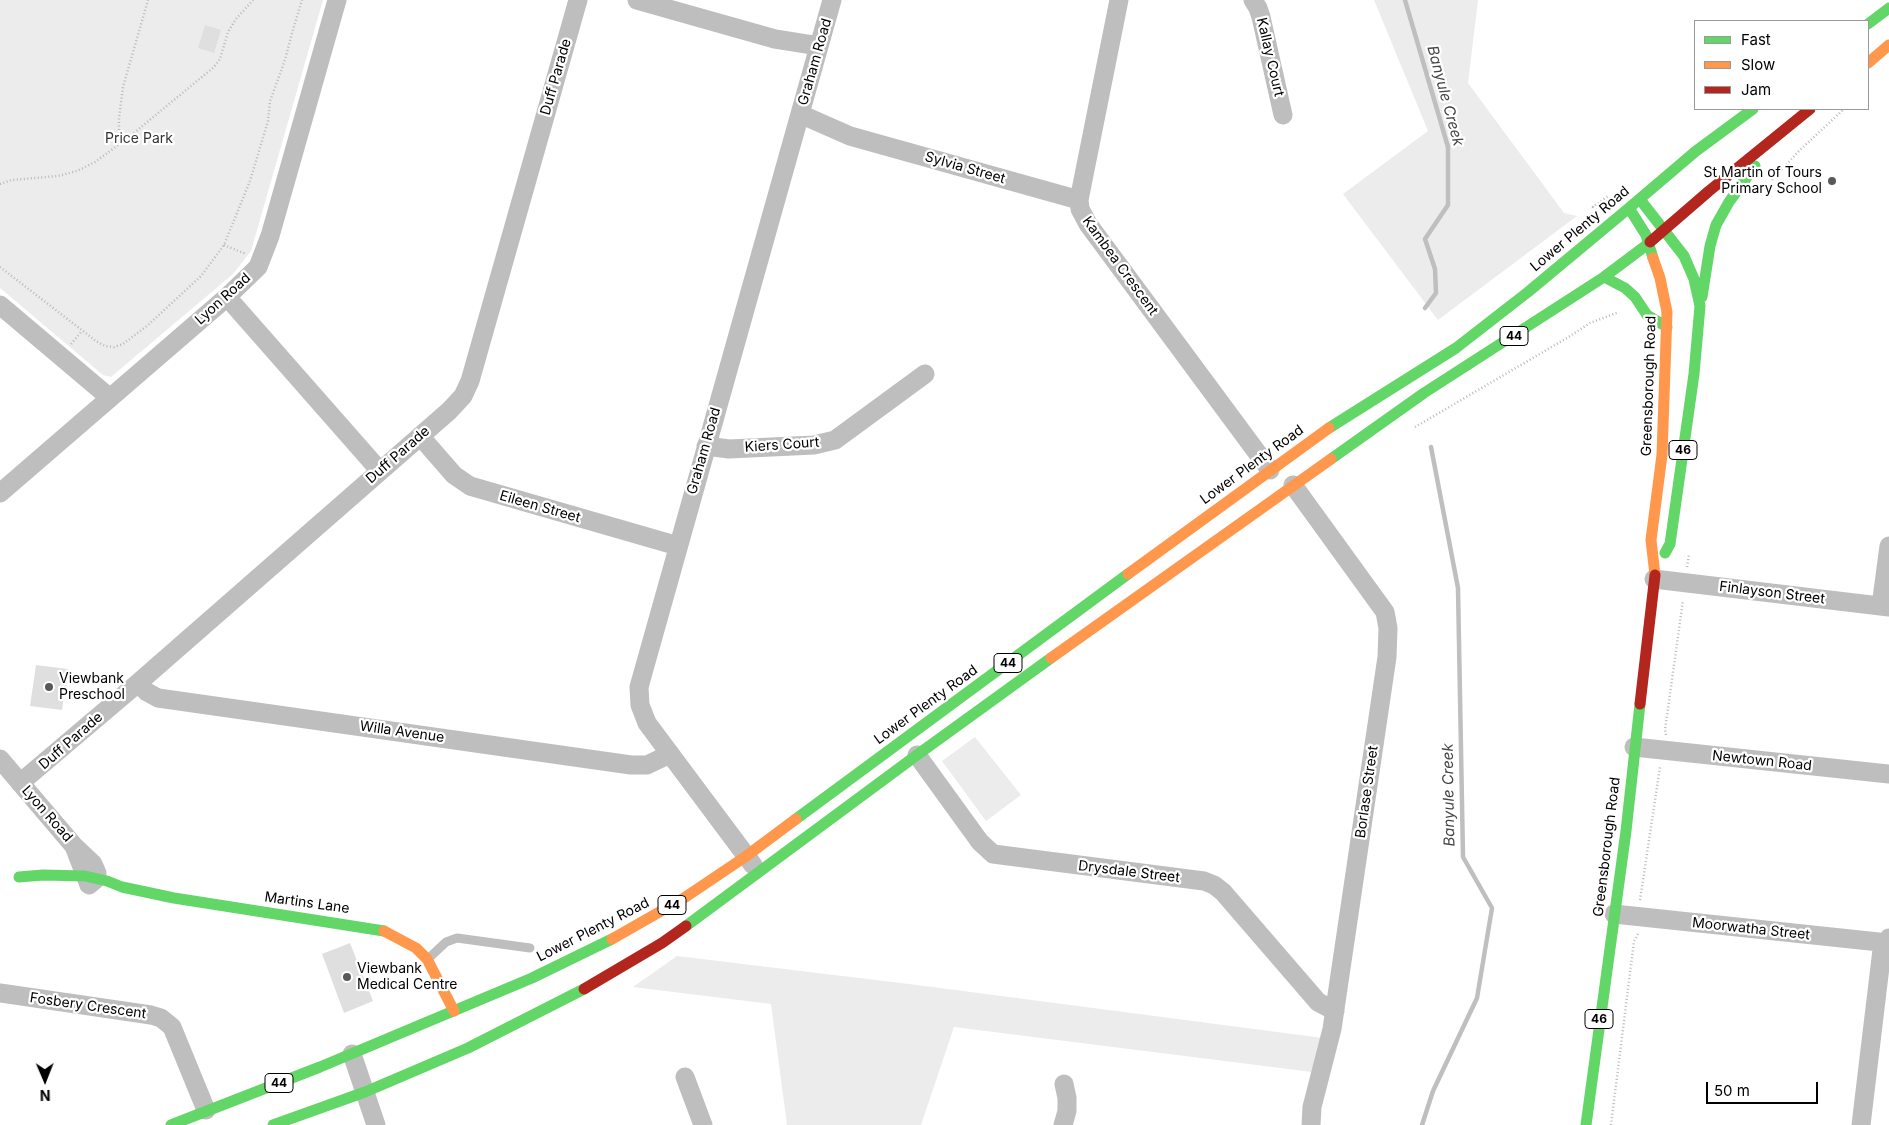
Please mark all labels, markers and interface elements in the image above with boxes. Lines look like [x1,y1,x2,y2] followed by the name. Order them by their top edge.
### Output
[1253,16,1287,98] street label: Kallay Court
[795,17,835,107] street label: Graham Road
[1694,20,1869,110] legend
[1741,30,1771,49] text: Fast
[537,37,575,117] street label: Duff Parade
[1423,44,1467,148] water label: Banyule Creek
[1741,55,1775,74] text: Slow
[1741,80,1771,99] text: Jam
[105,131,173,147] park label: Price Park
[923,148,1007,188] street label: Sylvia Street
[1704,165,1822,198] place label: St Martin of Tours Primary School
[1826,175,1838,187] marker: St Martin of Tours Primary School
[1527,183,1633,275] street label: Lower Plenty Road
[1079,213,1161,319] street label: Kambea Crescent
[192,270,254,328] street label: Lyon Road
[1638,315,1660,457] street label: Greensborough Road
[1500,326,1528,346] road number: 44
[684,406,724,496] street label: Graham Road
[1197,422,1307,508] street label: Lower Plenty Road
[363,423,433,487] street label: Duff Parade
[744,434,820,456] street label: Kiers Court
[1669,440,1697,460] road number: 46
[498,487,582,527] street label: Eileen Street
[1718,578,1826,608] street label: Finlayson Street
[994,654,1022,672] road number: 44
[871,662,981,748] street label: Lower Plenty Road
[59,671,125,704] place label: Viewbank Preschool
[43,681,55,693] marker: Viewbank Preschool
[36,709,106,773] street label: Duff Parade
[359,718,445,746] street label: Willa Avenue
[1439,743,1459,847] water label: Banyule Creek
[1352,745,1382,839] street label: Borlase Street
[1711,747,1813,775] street label: Newtown Road
[1590,776,1624,918] street label: Greensborough Road
[18,782,76,846] street label: Lyon Road
[1077,857,1181,887] street label: Drysdale Street
[263,889,351,917] street label: Martins Lane
[534,894,652,966] street label: Lower Plenty Road
[658,896,686,914] road number: 44
[1691,914,1811,944] street label: Moorwatha Street
[357,961,458,994] place label: Viewbank Medical Centre
[341,971,353,983] marker: Viewbank Medical Centre
[29,990,147,1022] street label: Fosbery Crescent
[1585,1010,1613,1028] road number: 46
[20,1055,70,1105] north arrow
[1709,1072,1822,1104] scale bar
[265,1074,293,1092] road number: 44
[1714,1081,1750,1100] text: 50 m
[40,1087,51,1104] text: N

